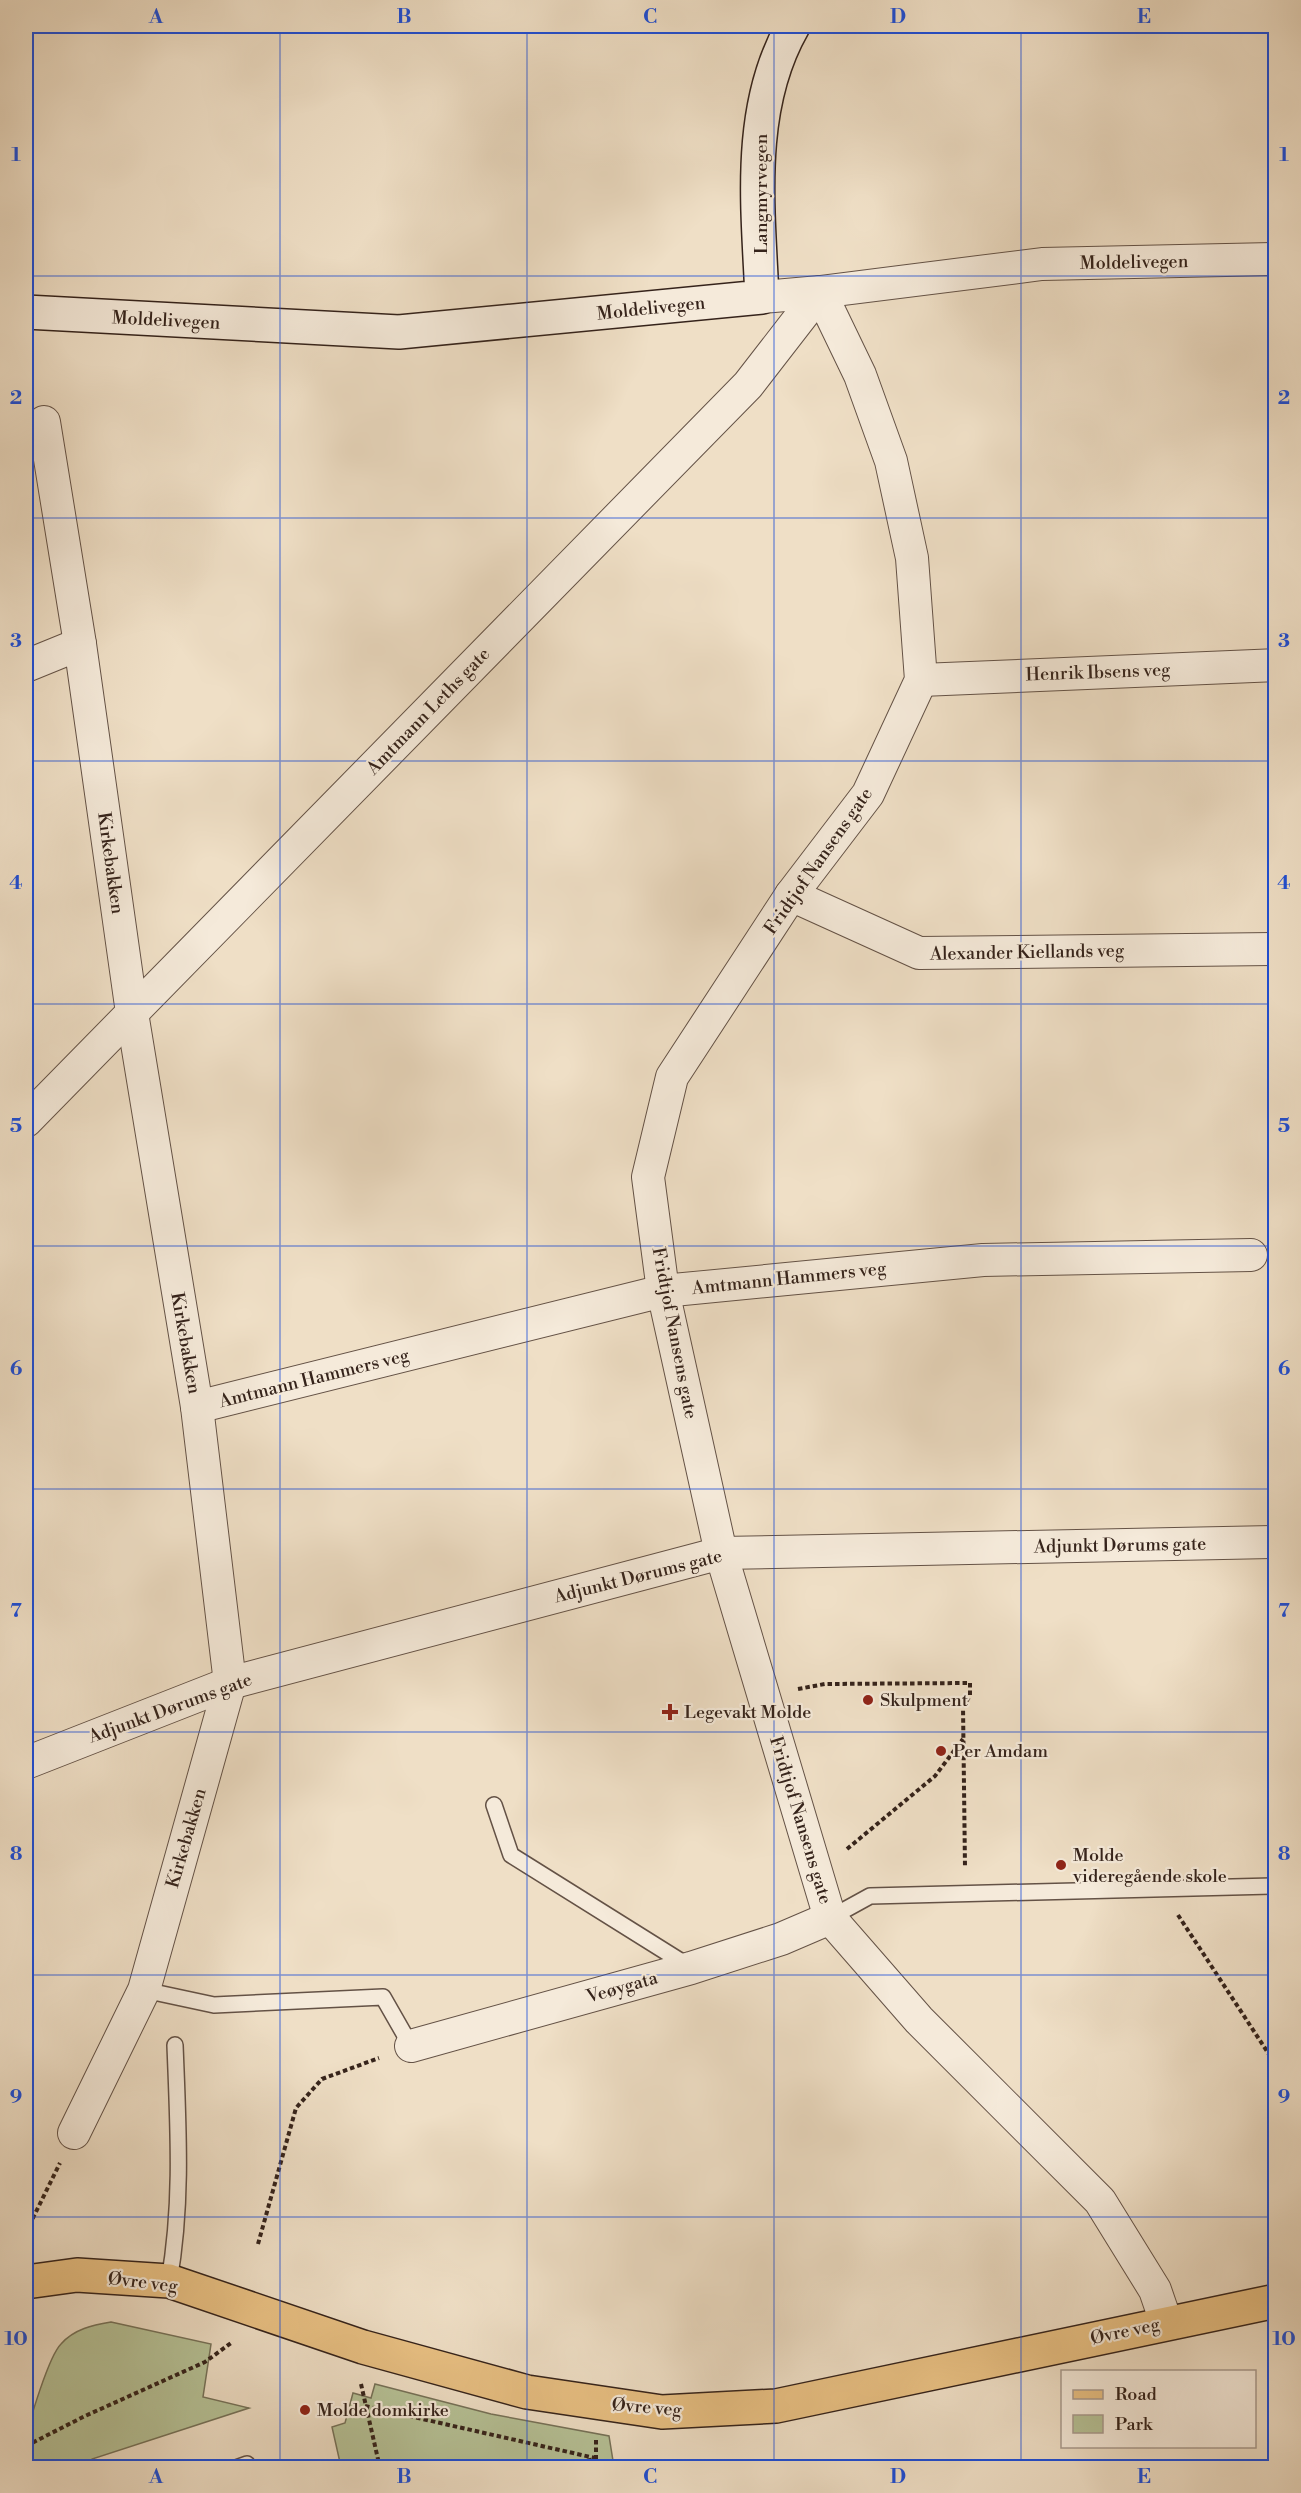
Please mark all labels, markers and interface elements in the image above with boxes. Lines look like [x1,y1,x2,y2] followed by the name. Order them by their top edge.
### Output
[148,5,164,30] text: A
[396,5,412,30] text: B
[643,5,657,30] text: C
[890,5,906,30] text: D
[1137,5,1151,30] text: E
[750,133,773,254] street label: Langmyrvegen
[11,143,21,168] text: 1
[1279,143,1289,168] text: 1
[1079,250,1189,275] street label: Moldelivegen
[596,291,707,326] street label: Moldelivegen
[111,306,221,335] street label: Moldelivegen
[10,386,22,411] text: 2
[1278,386,1290,411] text: 2
[10,629,22,654] text: 3
[1278,629,1290,654] text: 3
[361,643,495,781] street label: Amtmann Leths gate
[1025,658,1171,687] street label: Henrik Ibsens veg
[759,783,878,939] street label: Fridtjof Nansens gate
[92,811,129,916] street label: Kirkebakken
[9,871,23,896] text: 4
[1277,871,1291,896] text: 4
[929,939,1125,966] street label: Alexander Kiellands veg
[10,1114,22,1139] text: 5
[1278,1114,1290,1139] text: 5
[647,1245,702,1421] street label: Fridtjof Nansens gate
[690,1257,888,1300] street label: Amtmann Hammers veg
[165,1290,206,1396] street label: Kirkebakken
[216,1344,412,1413] street label: Amtmann Hammers veg
[10,1357,23,1382] text: 6
[1278,1357,1291,1382] text: 6
[1033,1532,1206,1559] street label: Adjunkt Dørums gate
[551,1544,725,1609] street label: Adjunkt Dørums gate
[10,1599,22,1624] text: 7
[1278,1599,1290,1624] text: 7
[84,1668,255,1749] street label: Adjunkt Dørums gate
[880,1689,969,1712] place label: Skulpment
[861,1693,875,1707] marker: Skulpment
[684,1701,811,1724] place label: Legevakt Molde
[661,1703,679,1721] marker: Legevakt Molde
[764,1733,837,1907] street label: Fridtjof Nansens gate
[953,1740,1048,1763] place label: Per Amdam
[934,1744,948,1758] marker: Per Amdam
[161,1785,212,1891] street label: Kirkebakken
[10,1842,23,1867] text: 8
[1278,1842,1291,1867] text: 8
[1072,1844,1227,1888] place label: Molde videregående skole
[1054,1858,1068,1872] marker: Molde videregående skole
[583,1966,661,2009] street label: Veøygata
[10,2085,22,2110] text: 9
[1278,2085,1290,2110] text: 9
[107,2267,180,2298] street label: Øvre veg
[1088,2313,1162,2350] street label: Øvre veg
[4,2327,28,2352] text: 10
[1272,2327,1296,2352] text: 10
[1061,2370,1256,2448] legend
[1115,2383,1158,2406] text: Road
[611,2393,684,2422] street label: Øvre veg
[317,2399,449,2422] place label: Molde domkirke
[298,2403,312,2417] marker: Molde domkirke
[1115,2413,1154,2436] text: Park
[148,2465,164,2490] text: A
[396,2465,412,2490] text: B
[643,2465,657,2490] text: C
[890,2465,906,2490] text: D
[1137,2465,1151,2490] text: E

